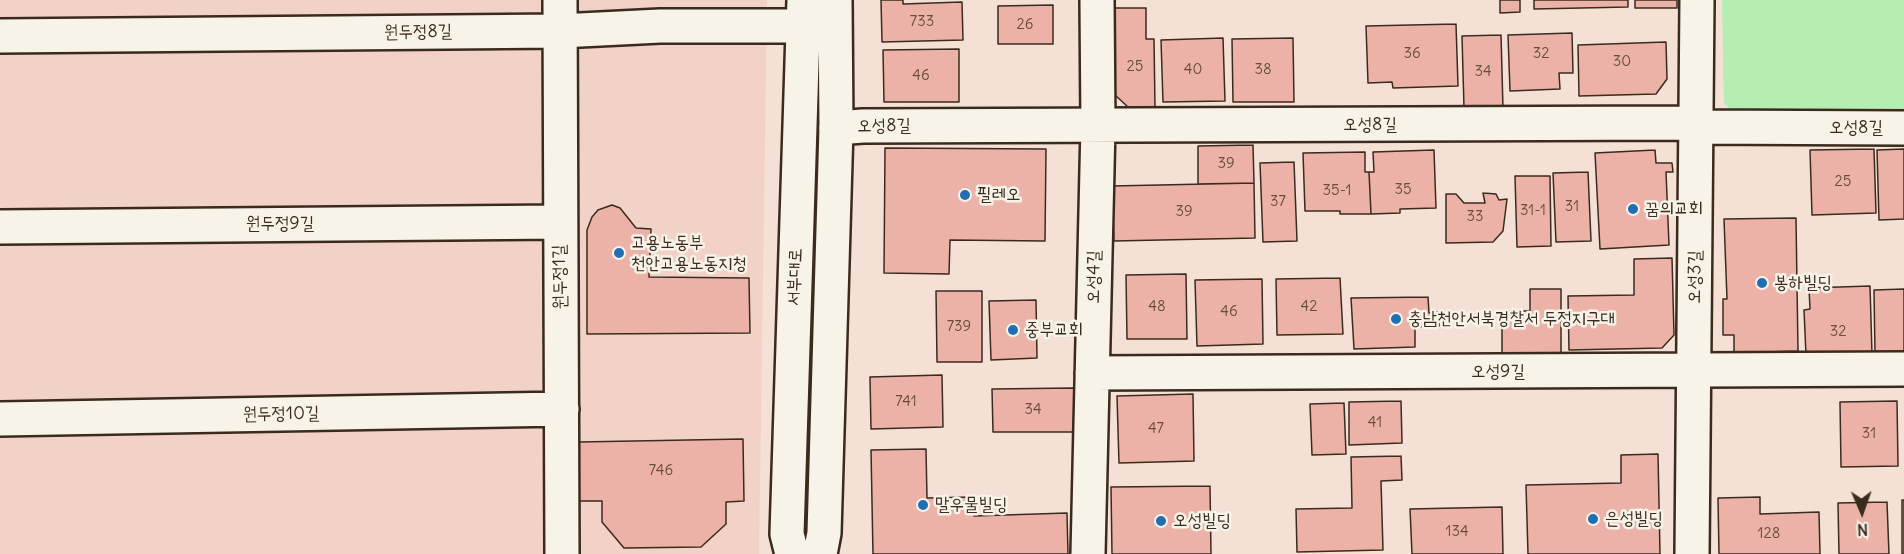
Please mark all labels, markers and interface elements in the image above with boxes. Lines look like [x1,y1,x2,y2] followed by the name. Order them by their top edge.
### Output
[910,13,934,31] house number: 733
[1017,16,1033,34] house number: 26
[384,21,452,43] street label: 원두정8길
[1403,45,1421,63] house number: 36
[1533,45,1549,63] house number: 32
[1613,53,1631,71] house number: 30
[1127,58,1143,76] house number: 25
[1184,61,1202,79] house number: 40
[1254,61,1272,79] house number: 38
[1474,63,1492,81] house number: 34
[912,67,930,85] house number: 46
[1343,114,1397,136] street label: 오성8길
[857,115,911,137] street label: 오성8길
[1829,117,1883,139] street label: 오성8길
[1217,155,1235,173] house number: 39
[1835,173,1851,191] house number: 25
[1394,181,1412,199] house number: 35
[1323,182,1351,200] house number: 35-1
[977,184,1020,206] place label: 필레오
[958,188,972,202] marker: 필레오
[1270,193,1286,211] house number: 37
[1565,198,1579,216] house number: 31
[1645,198,1703,220] place label: 꿈의교회
[1520,202,1546,220] house number: 31-1
[1626,202,1640,216] marker: 꿈의교회
[1175,203,1193,221] house number: 39
[1466,208,1484,226] house number: 33
[246,213,314,235] street label: 원두정9길
[631,232,747,274] place label: 고용노동부 천안고용노동지청
[549,244,571,310] street label: 원두정1길
[612,246,626,260] marker: 고용노동부 천안고용노동지청
[783,248,807,306] street label: 서부대로
[1083,250,1105,304] street label: 오성4길
[1684,250,1706,304] street label: 오성3길
[1774,272,1832,294] place label: 봉하빌딩
[1755,276,1769,290] marker: 봉하빌딩
[1148,298,1166,316] house number: 48
[1301,298,1317,316] house number: 42
[1220,303,1238,321] house number: 46
[1408,308,1615,330] place label: 충남천안서북경찰서 두정지구대
[1389,312,1403,326] marker: 충남천안서북경찰서 두정지구대
[947,318,971,336] house number: 739
[1025,319,1083,341] place label: 중부교회
[1006,323,1020,337] marker: 중부교회
[1830,323,1846,341] house number: 32
[1471,361,1525,383] street label: 오성9길
[895,393,917,411] house number: 741
[1024,401,1042,419] house number: 34
[242,403,320,425] street label: 원두정10길
[1368,414,1382,432] house number: 41
[1148,420,1164,438] house number: 47
[1862,425,1876,443] house number: 31
[649,462,673,480] house number: 746
[1832,482,1892,542] north arrow
[935,494,1007,516] place label: 말우물빌딩
[916,498,930,512] marker: 말우물빌딩
[1605,508,1663,530] place label: 은성빌딩
[1173,510,1231,532] place label: 오성빌딩
[1586,512,1600,526] marker: 은성빌딩
[1154,514,1168,528] marker: 오성빌딩
[1857,520,1869,540] text: N
[1445,523,1469,541] house number: 134
[1758,525,1780,543] house number: 128

